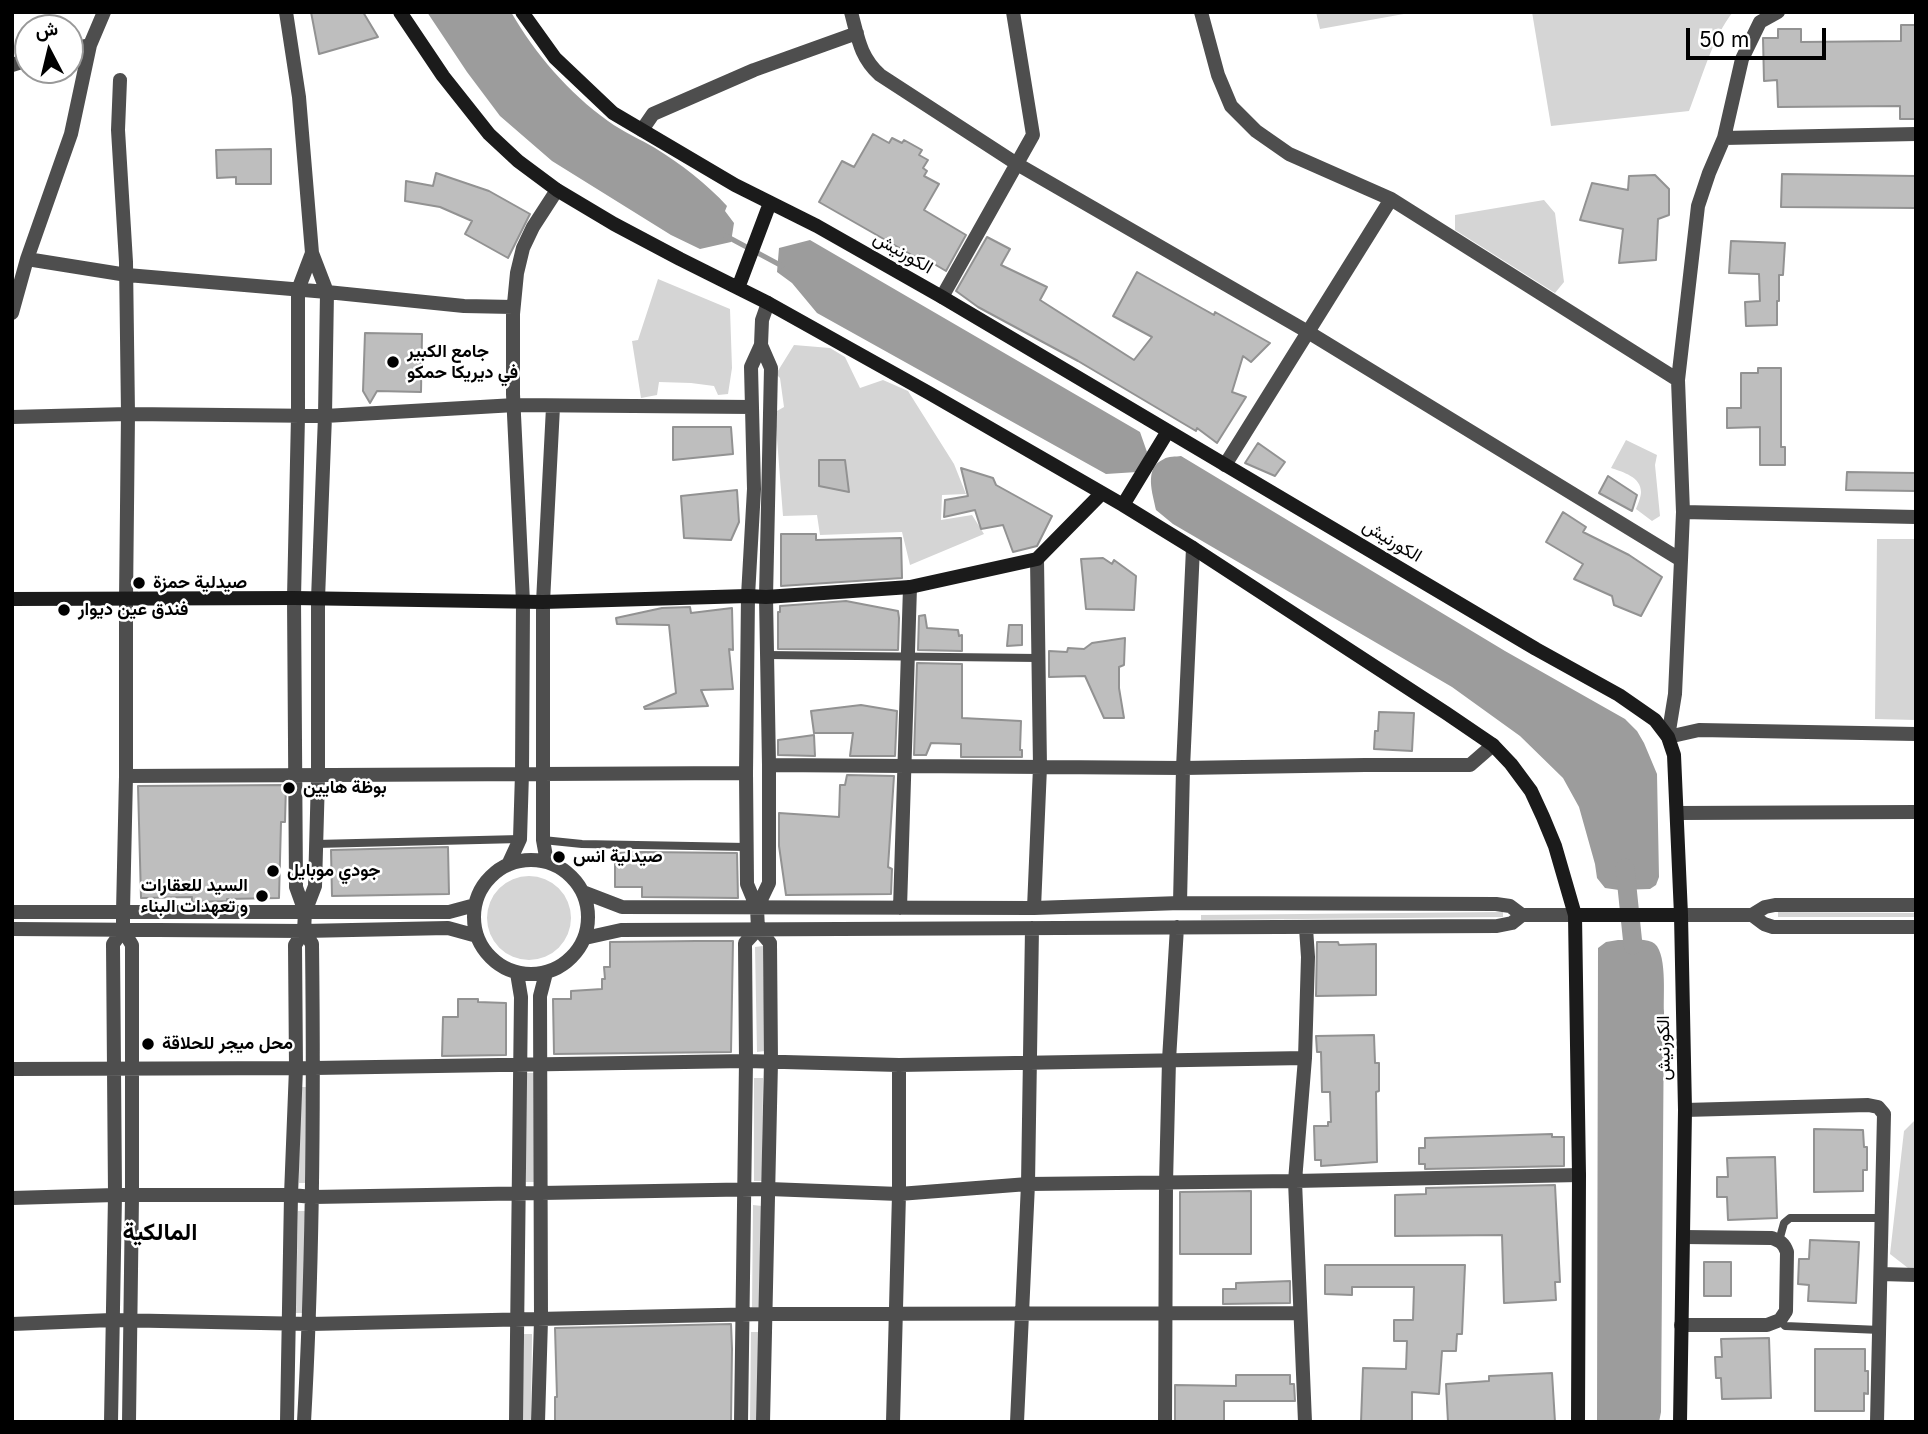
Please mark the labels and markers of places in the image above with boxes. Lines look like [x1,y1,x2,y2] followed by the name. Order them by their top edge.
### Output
[407,341,518,384] place label: جامع الكبير في ديريكا حمكو
[385,354,401,370] marker: جامع الكبير في ديريكا حمكو
[153,572,247,594] place label: صيدلية حمزة
[131,575,147,591] marker: صيدلية حمزة
[78,599,188,621] place label: فندق عين ديوار
[56,602,72,618] marker: فندق عين ديوار
[303,777,387,799] place label: بوظة هايين
[281,780,297,796] marker: بوظة هايين
[573,846,663,868] place label: صيدلية انس
[551,849,567,865] marker: صيدلية انس
[287,860,381,882] place label: جودي موبايل
[265,863,281,879] marker: جودي موبايل
[141,875,248,917] place label: السيد للعقارات و تعهدات البناء
[254,888,270,904] marker: السيد للعقارات و تعهدات البناء
[162,1033,293,1055] place label: محل ميجر للحلاقة
[140,1036,156,1052] marker: محل ميجر للحلاقة

